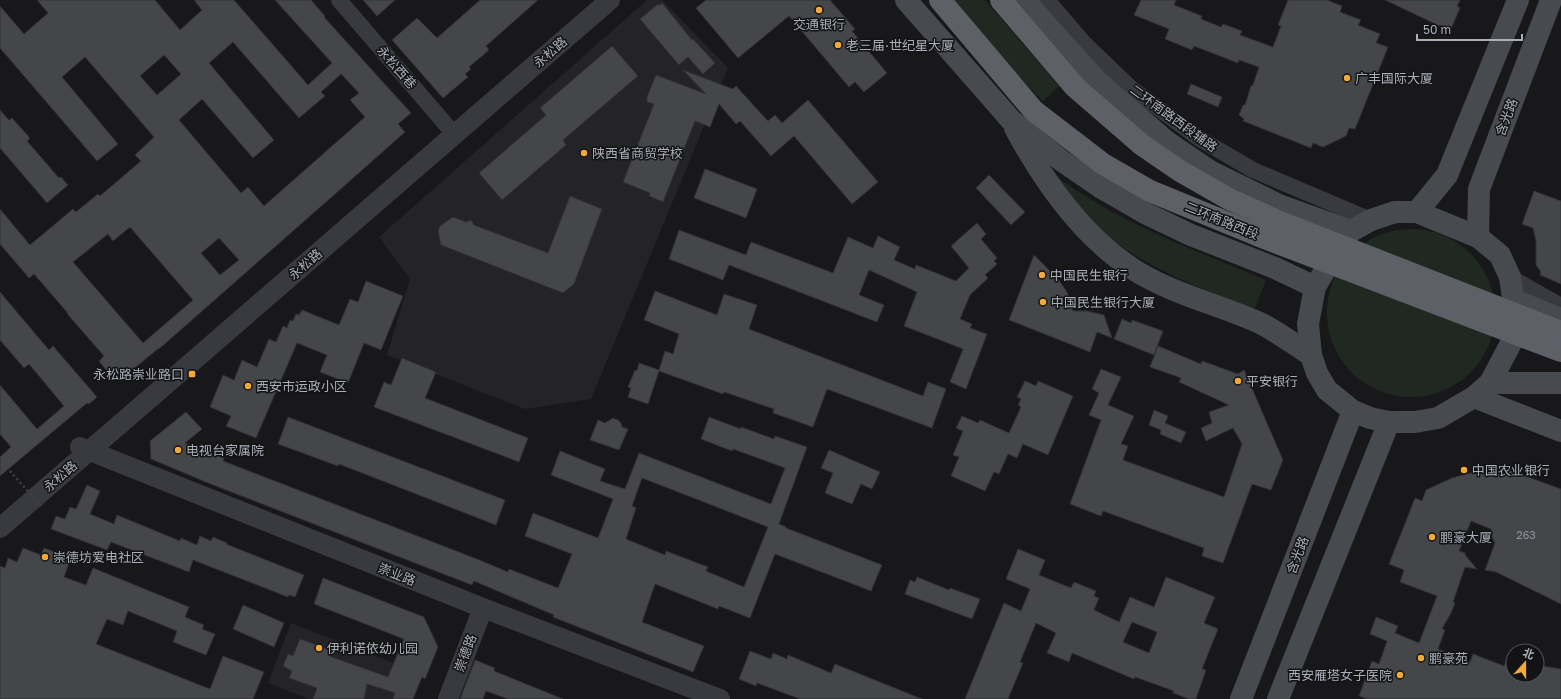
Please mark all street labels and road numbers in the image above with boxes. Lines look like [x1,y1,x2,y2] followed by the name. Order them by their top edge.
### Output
[530,33,570,71] street label: 永松路
[374,42,420,92] street label: 永松西巷
[1127,81,1221,155] street label: 二环南路西段辅路
[1492,96,1520,138] street label: 含光路
[1183,198,1261,242] street label: 二环南路西段
[285,245,325,283] street label: 永松路
[40,457,80,495] street label: 永松路
[1283,534,1311,576] street label: 含光路
[376,559,418,589] street label: 崇业路
[451,632,479,674] street label: 崇德路

